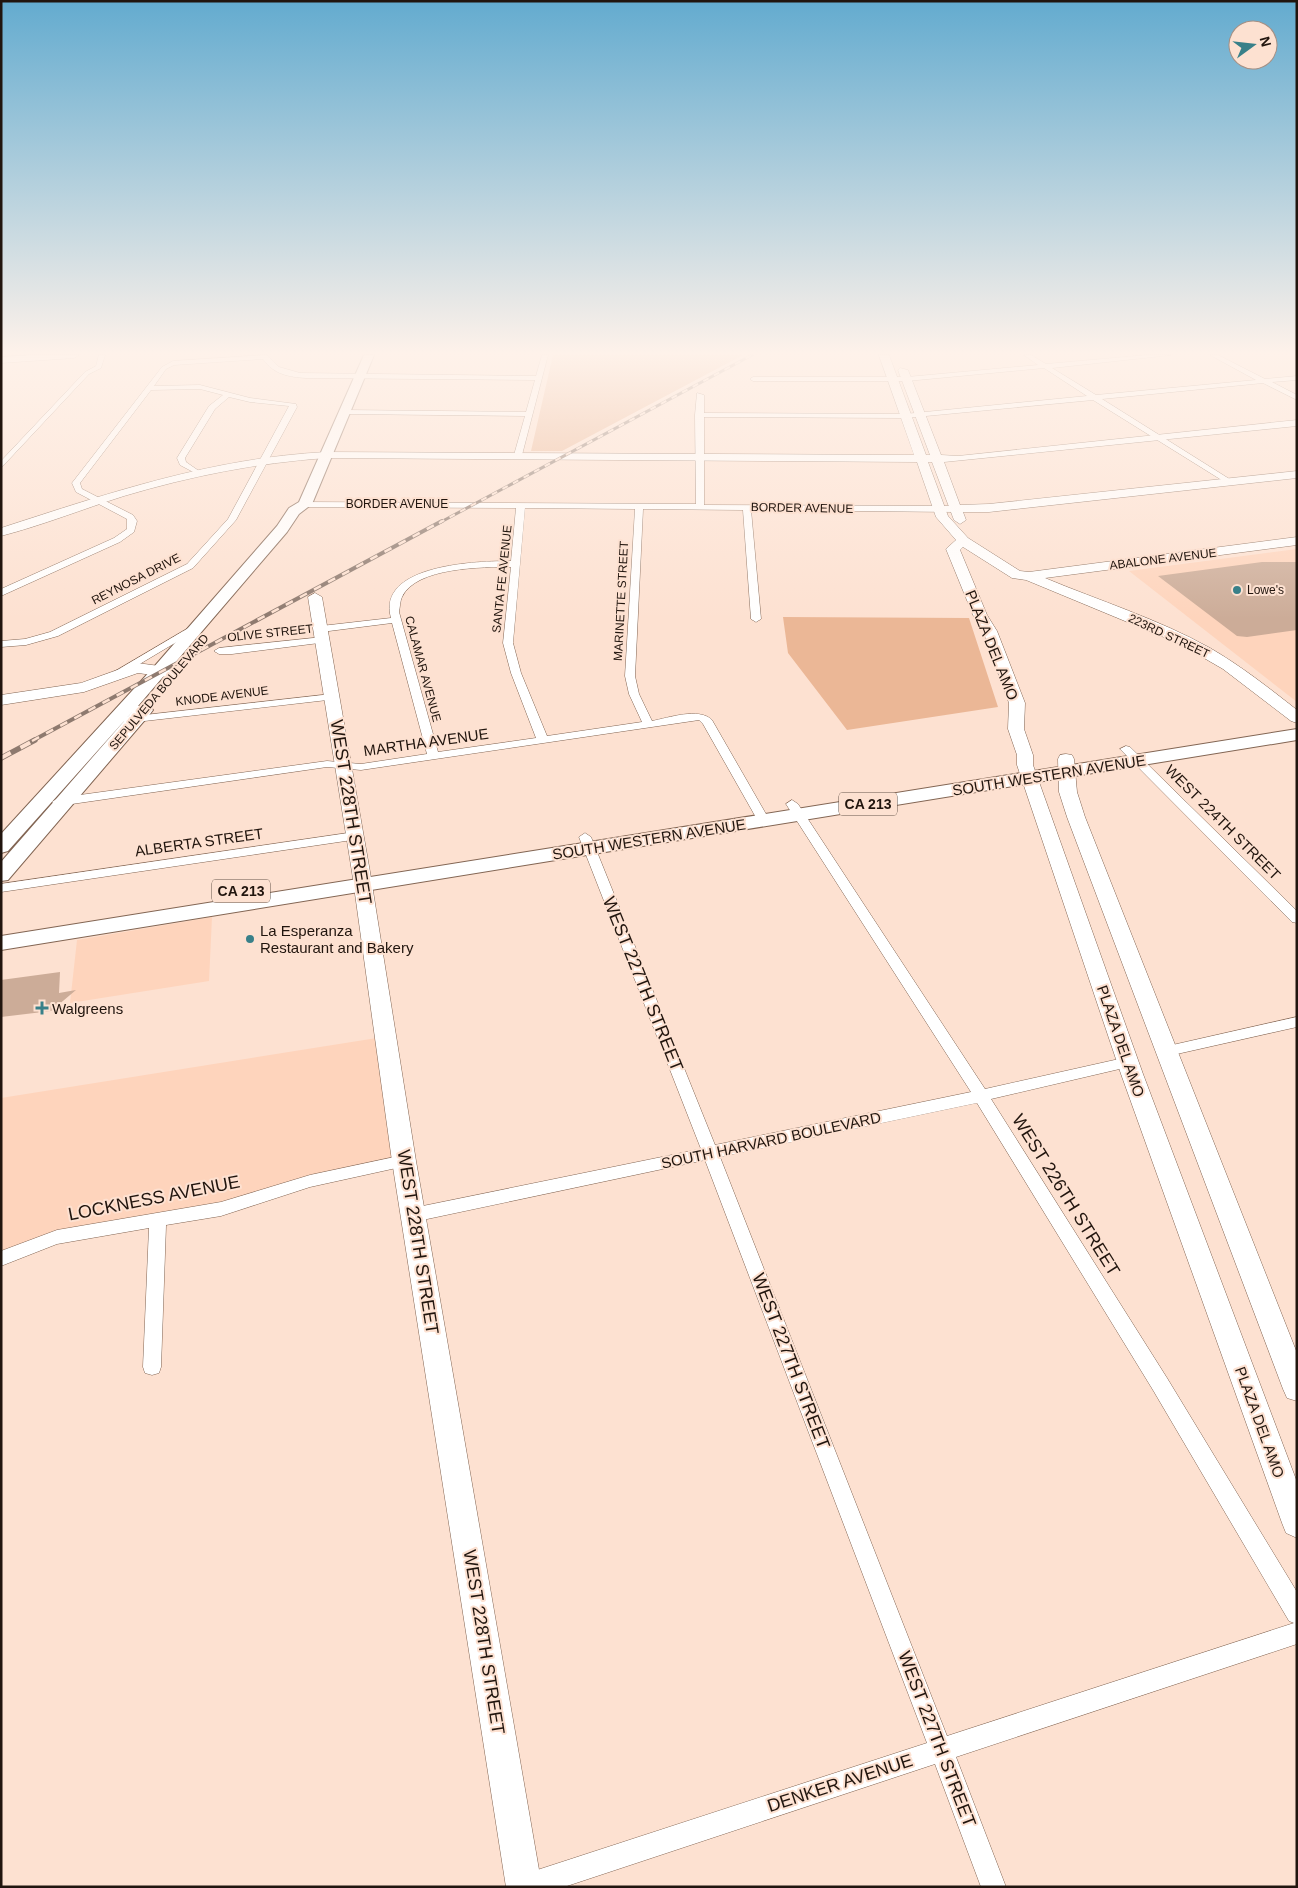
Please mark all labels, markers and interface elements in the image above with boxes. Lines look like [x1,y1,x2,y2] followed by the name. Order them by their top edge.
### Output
[1228,20,1278,70] north arrow
[1257,35,1275,49] text: N
[346,497,448,511] street label: BORDER AVENUE
[751,500,853,516] street label: BORDER AVENUE
[489,524,515,634] street label: SANTA FE AVENUE
[611,540,631,661] street label: MARINETTE STREET
[1109,545,1217,573] street label: ABALONE AVENUE
[89,551,183,607] street label: REYNOSA DRIVE
[1247,583,1284,597] place label: Lowe's
[1231,584,1243,596] marker: Lowe's
[962,588,1022,702] street label: PLAZA DEL AMO
[1126,611,1212,661] street label: 223RD STREET
[402,614,444,724] street label: CALAMAR AVENUE
[226,621,314,644] street label: OLIVE STREET
[106,631,212,753] street label: SEPULVEDA BOULEVARD
[175,683,269,709] street label: KNODE AVENUE
[327,718,375,906] street label: WEST 228TH STREET
[362,725,490,759] street label: MARTHA AVENUE
[951,751,1147,799] street label: SOUTH WESTERN AVENUE
[1162,761,1284,883] street label: WEST 224TH STREET
[839,792,897,816] road number: CA 213
[551,815,747,863] street label: SOUTH WESTERN AVENUE
[134,825,264,859] street label: ALBERTA STREET
[212,879,270,902] road number: CA 213
[599,894,687,1074] street label: WEST 227TH STREET
[260,922,414,956] place label: La Esperanza Restaurant and Bakery
[244,933,256,945] marker: La Esperanza Restaurant and Bakery
[1094,983,1148,1099] street label: PLAZA DEL AMO
[52,1000,123,1017] place label: Walgreens
[36,1002,48,1014] marker: Walgreens
[660,1108,883,1172] street label: SOUTH HARVARD BOULEVARD
[1008,1111,1124,1279] street label: WEST 226TH STREET
[394,1148,442,1336] street label: WEST 228TH STREET
[66,1172,242,1224] street label: LOCKNESS AVENUE
[748,1270,834,1452] street label: WEST 227TH STREET
[1232,1364,1288,1480] street label: PLAZA DEL AMO
[460,1548,508,1736] street label: WEST 228TH STREET
[894,1648,980,1830] street label: WEST 227TH STREET
[765,1750,915,1816] street label: DENKER AVENUE

